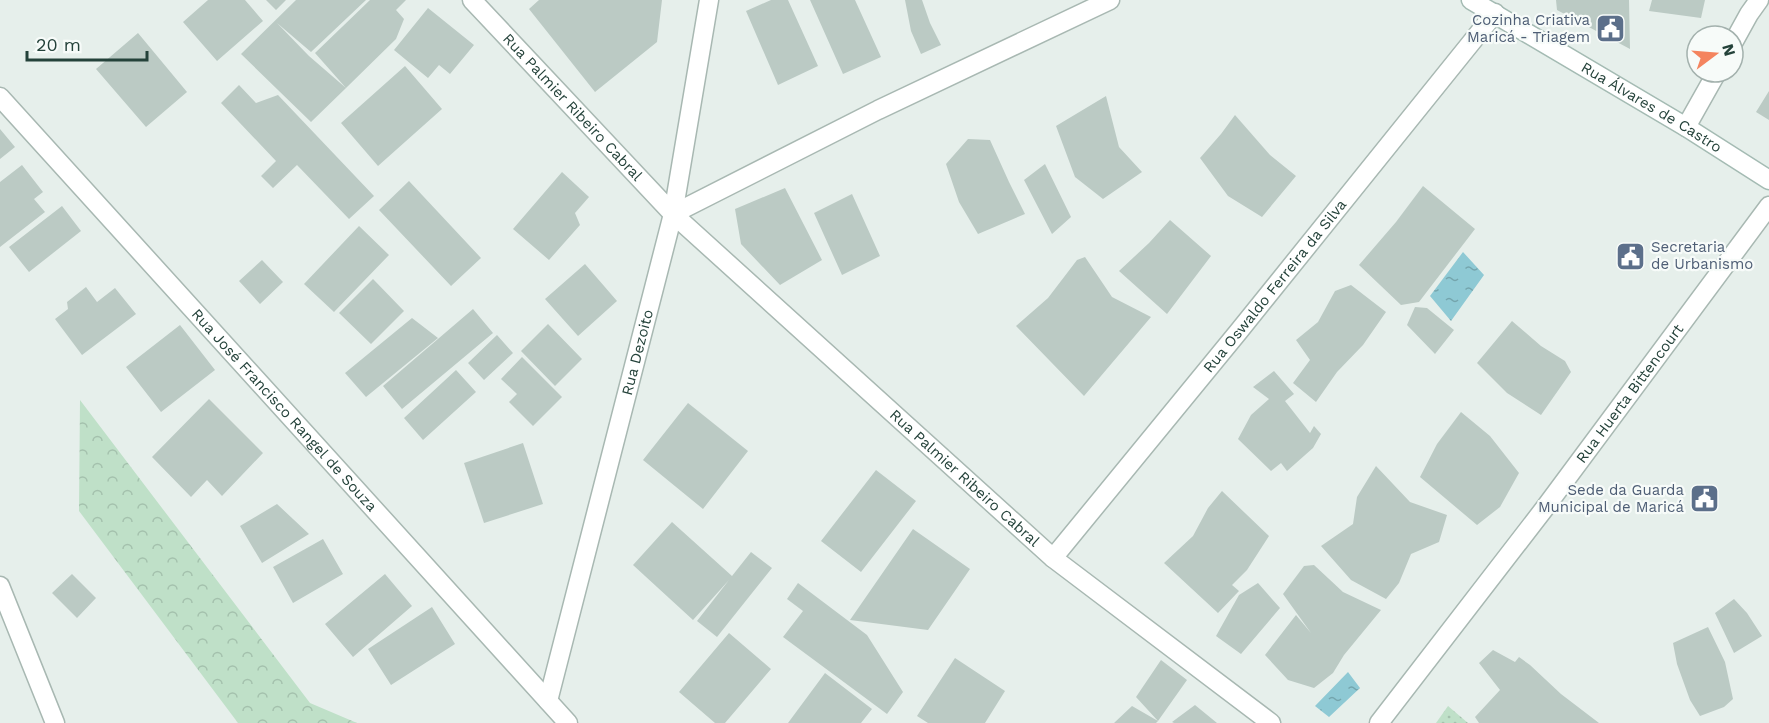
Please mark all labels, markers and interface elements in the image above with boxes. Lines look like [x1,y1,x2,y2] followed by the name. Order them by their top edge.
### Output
[1467,11,1591,46] place label: Cozinha Criativa Maricá - Triagem
[1595,13,1627,45] public building icon: Cozinha Criativa Maricá - Triagem
[27,24,147,62] scale bar
[1685,24,1745,84] north arrow
[499,30,646,185] street label: Rua Palmier Ribeiro Cabral
[36,34,81,55] text: 20 m
[1718,42,1740,58] text: N
[1578,58,1725,156] street label: Rua Álvares de Castro
[1200,195,1351,376] street label: Rua Oswaldo Ferreira da Silva
[1651,238,1753,273] place label: Secretaria de Urbanismo
[1614,240,1646,272] public building icon: Secretaria de Urbanismo
[188,305,381,516] street label: Rua José Francisco Rangel de Souza
[618,307,657,397] street label: Rua Dezoito
[1572,320,1688,467] street label: Rua Huerta Bittencourt
[886,406,1044,551] street label: Rua Palmier Ribeiro Cabral
[1538,481,1685,516] place label: Sede da Guarda Municipal de Maricá
[1689,483,1721,515] public building icon: Sede da Guarda Municipal de Maricá

